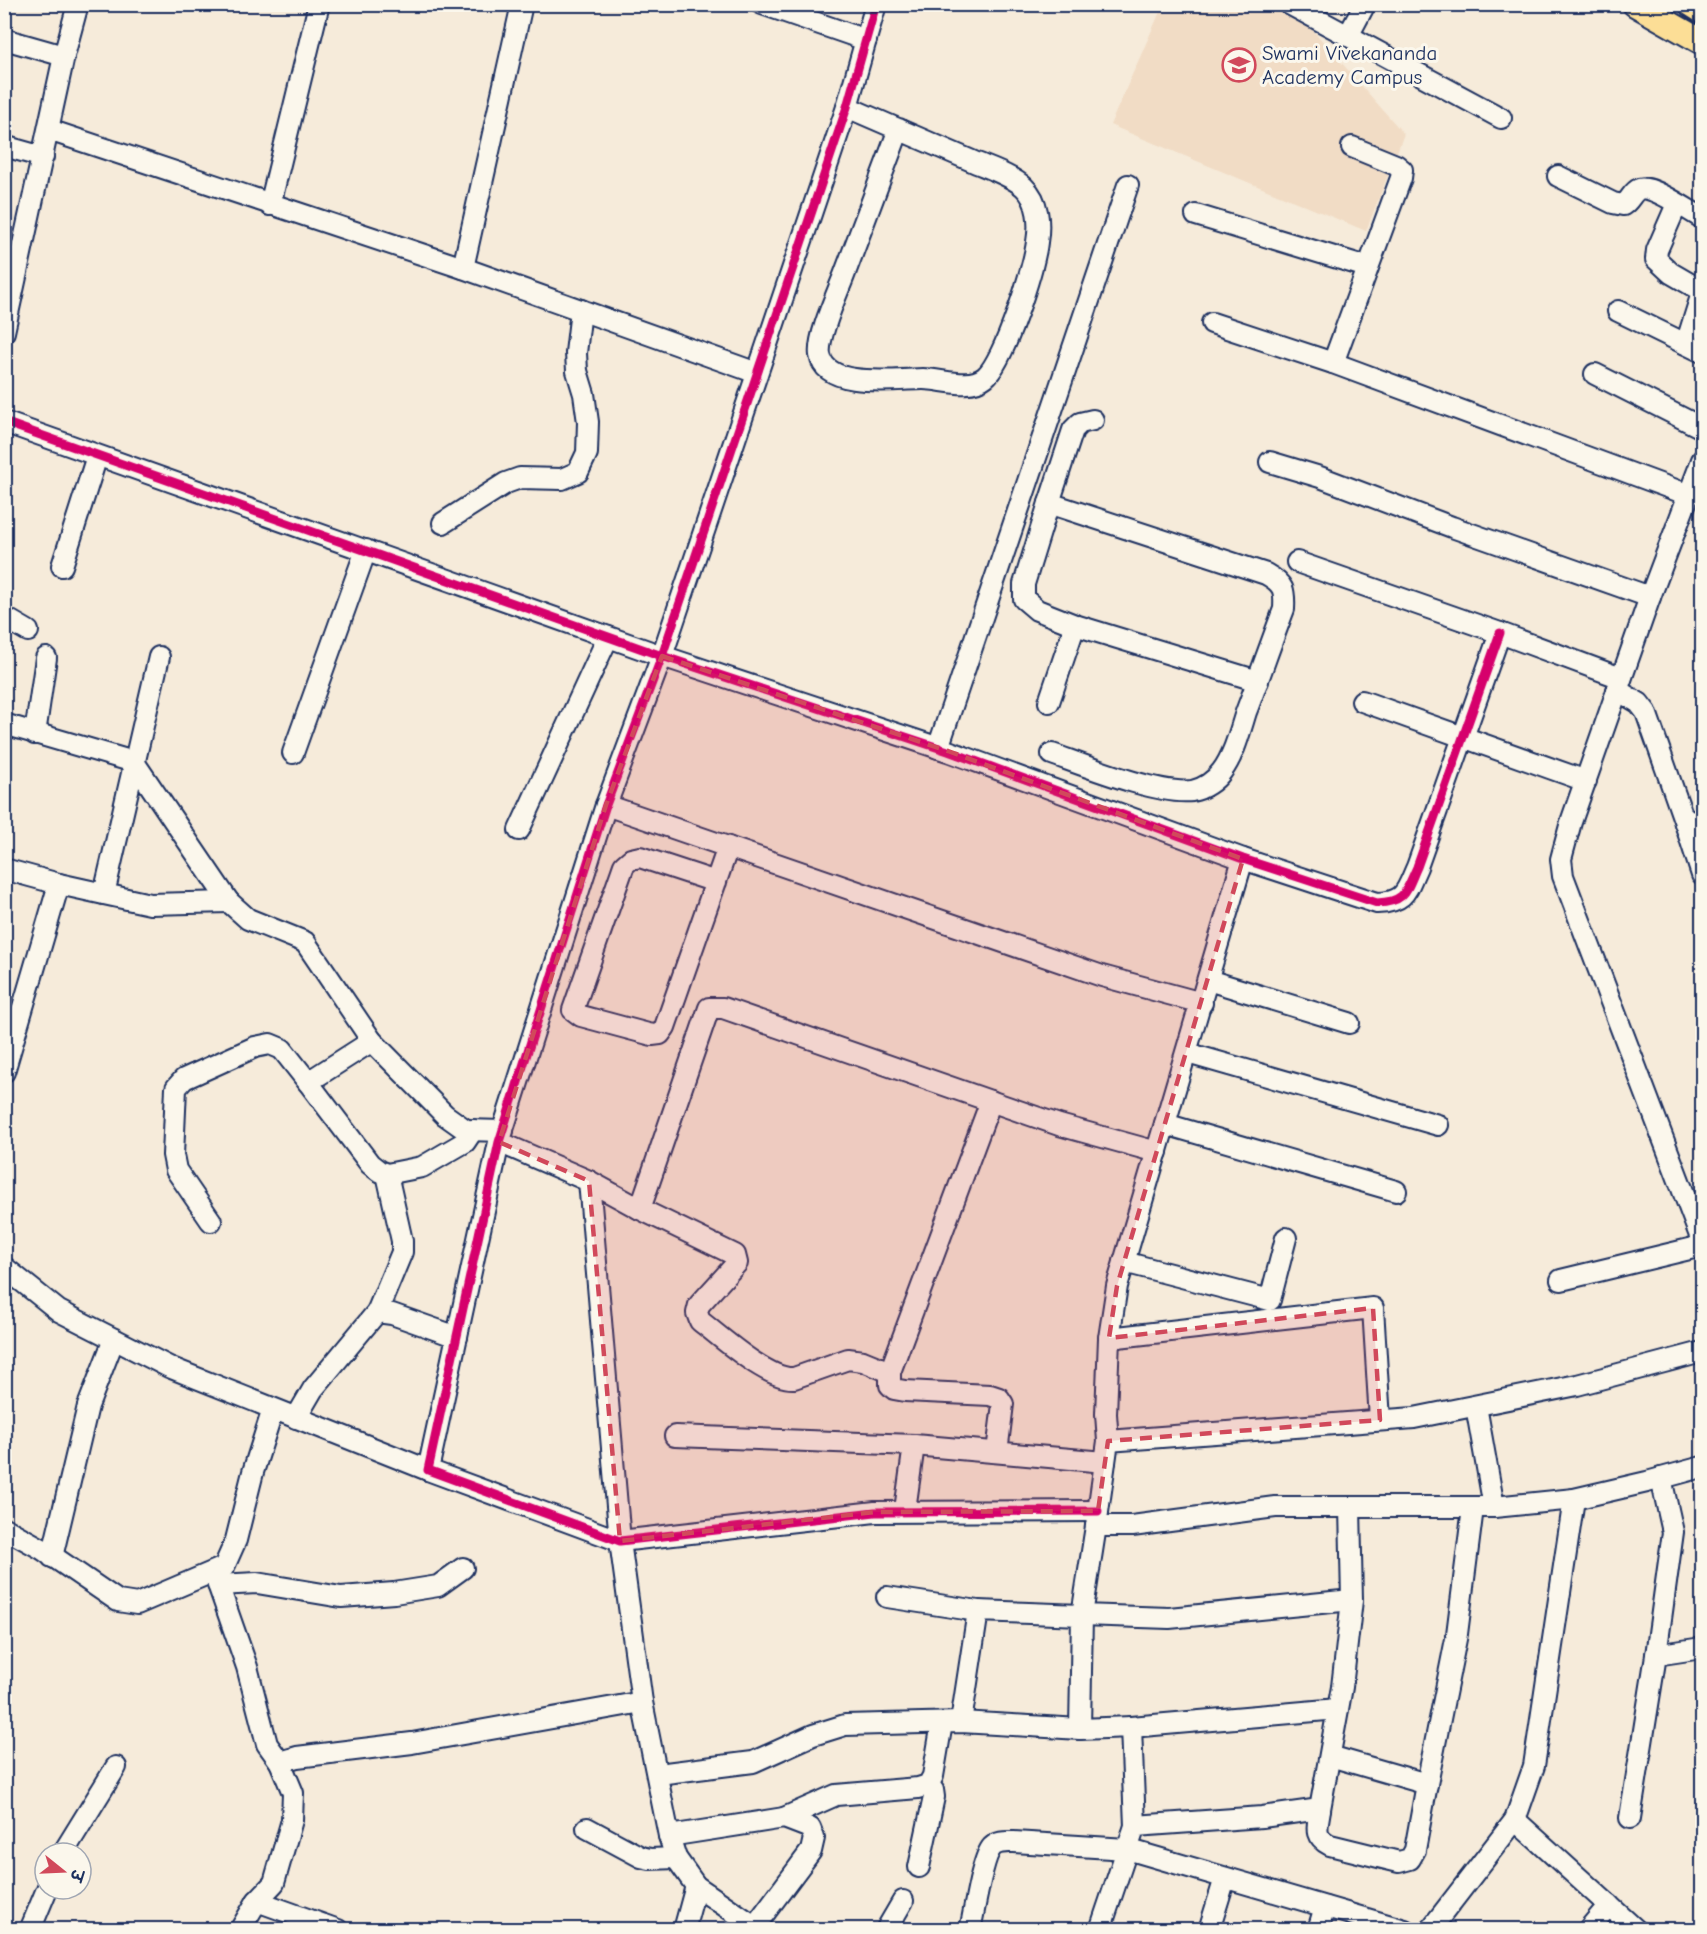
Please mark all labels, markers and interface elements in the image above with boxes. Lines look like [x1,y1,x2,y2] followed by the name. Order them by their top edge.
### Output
[1262,41,1437,89] place label: Swami Vivekananda Academy Campus
[1221,47,1257,83] school or university icon: Swami Vivekananda Academy Campus
[33,1841,93,1901] north arrow
[66,1866,87,1884] text: उ

